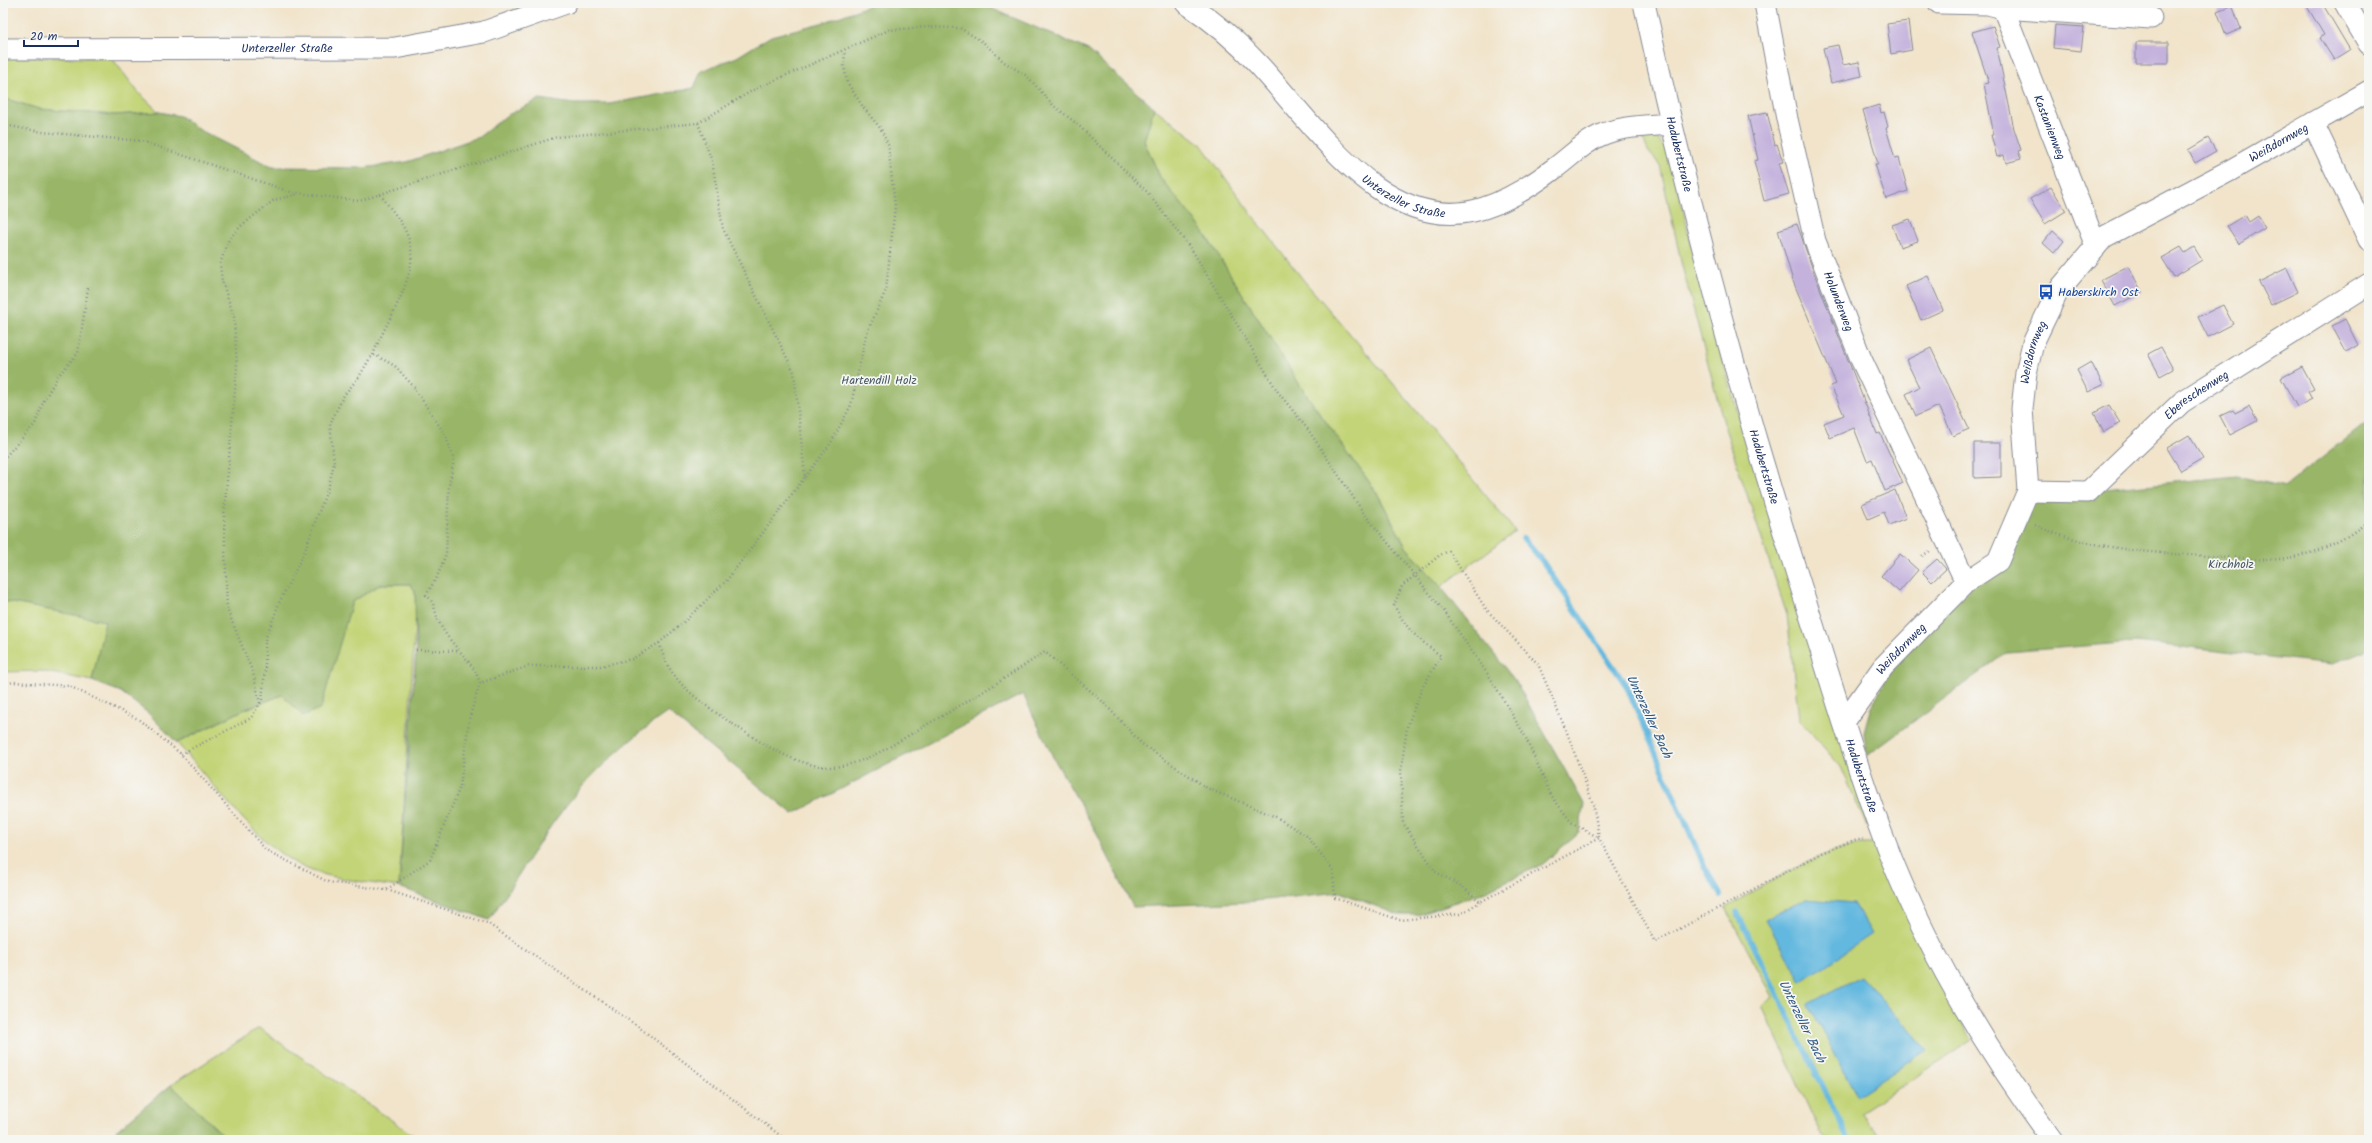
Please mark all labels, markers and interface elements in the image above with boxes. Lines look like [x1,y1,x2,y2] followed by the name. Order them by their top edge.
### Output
[24,22,78,48] scale bar
[30,27,58,46] text: 20 m
[241,39,333,58] street label: Unterzeller Straße
[2028,92,2071,163] street label: Kastanienweg
[1660,114,1697,195] street label: Hadubertstraße
[2246,118,2312,168] street label: Weißdornweg
[1357,170,1447,223] street label: Unterzeller Straße
[1818,269,1858,335] street label: Holunderweg
[2037,283,2055,301] bus stop icon: Haberskirch Ost
[2058,283,2139,302] place label: Haberskirch Ost
[2016,317,2053,385] street label: Weißdornweg
[2160,365,2233,425] street label: Ebereschenweg
[841,371,917,390] park label: Hartendill Holz
[1743,427,1784,507] street label: Hadubertstraße
[2208,555,2254,574] park label: Kirchholz
[1871,619,1931,679] street label: Weißdornweg
[1620,671,1678,763] water label: Unterzeller Bach
[1839,736,1883,816] street label: Hadubertstraße
[1772,976,1831,1068] water label: Unterzeller Bach

